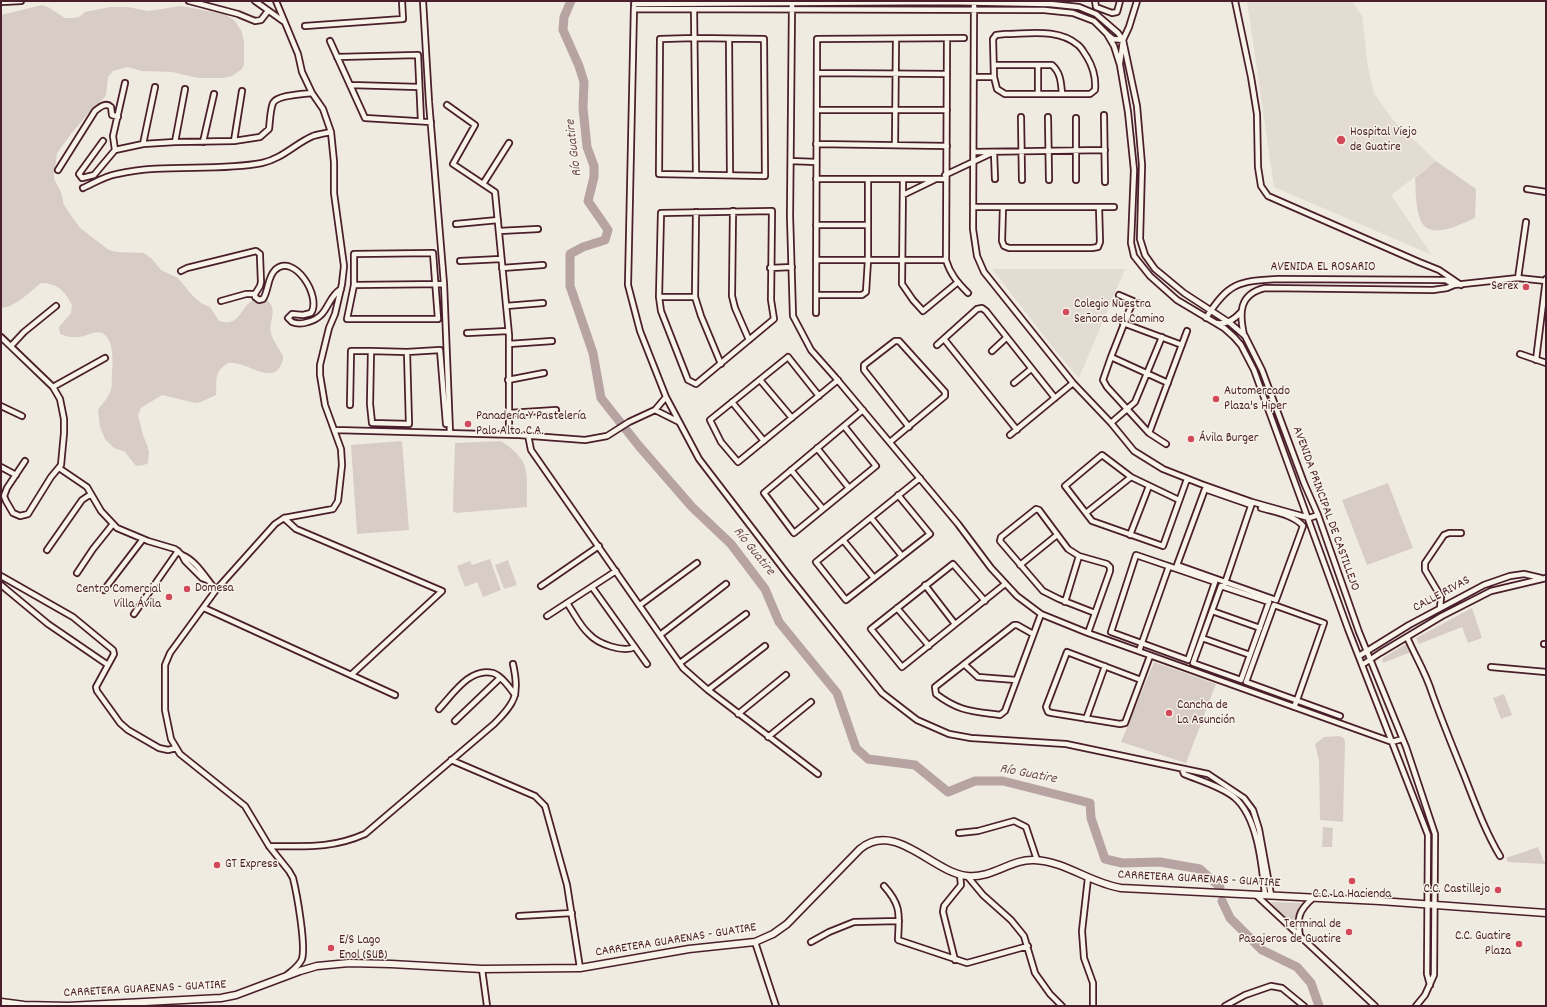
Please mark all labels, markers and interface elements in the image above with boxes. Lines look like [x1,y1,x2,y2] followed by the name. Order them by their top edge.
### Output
[563,118,587,178] water label: Río Guatire
[1350,125,1417,156] place label: Hospital Viejo de Guatire
[1335,134,1347,146] marker: Hospital Viejo de Guatire
[1270,260,1376,276] street label: AVENIDA EL ROSARIO
[1491,279,1518,295] place label: Serex
[1521,282,1531,292] marker: Serex
[1074,297,1165,328] place label: Colegio Nuestra Señora del Camino
[1061,307,1071,317] marker: Colegio Nuestra Señora del Camino
[1224,384,1290,415] place label: Automercado Plaza's Hiper
[1211,394,1221,404] marker: Automercado Plaza's Hiper
[476,409,586,440] place label: Panadería Y Pastelería Palo Alto. C.A.
[463,419,473,429] marker: Panadería Y Pastelería Palo Alto. C.A.
[1288,425,1362,593] street label: AVENIDA PRINCIPAL DE CASTILLEJO
[1199,431,1259,447] place label: Ávila Burger
[1186,434,1196,444] marker: Ávila Burger
[728,524,778,580] water label: Río Guatire
[1411,573,1473,617] street label: CALLE RIVAS
[195,581,234,597] place label: Domesa
[76,582,161,613] place label: Centro Comercial Villa Ávila
[182,584,192,594] marker: Domesa
[164,592,174,602] marker: Centro Comercial Villa Ávila
[1177,698,1235,729] place label: Cancha de La Asunción
[1164,708,1174,718] marker: Cancha de La Asunción
[998,761,1058,789] water label: Río Guatire
[225,857,278,873] place label: GT Express
[212,860,222,870] marker: GT Express
[1117,868,1281,892] street label: CARRETERA GUARENAS - GUATIRE
[1347,876,1357,886] marker: C.C. La Hacienda
[1424,882,1490,898] place label: C.C. Castillejo
[1493,885,1503,895] marker: C.C. Castillejo
[1313,887,1391,903] place label: C.C. La Hacienda
[1238,917,1341,948] place label: Terminal de Pasajeros de Guatire
[594,921,758,961] street label: CARRETERA GUARENAS - GUATIRE
[1344,927,1354,937] marker: Terminal de Pasajeros de Guatire
[1455,929,1511,960] place label: C.C. Guatire Plaza
[339,933,387,964] place label: E/S Lago Enol (SUB)
[1514,939,1524,949] marker: C.C. Guatire Plaza
[326,943,336,953] marker: E/S Lago Enol (SUB)
[63,978,227,1002] street label: CARRETERA GUARENAS - GUATIRE

